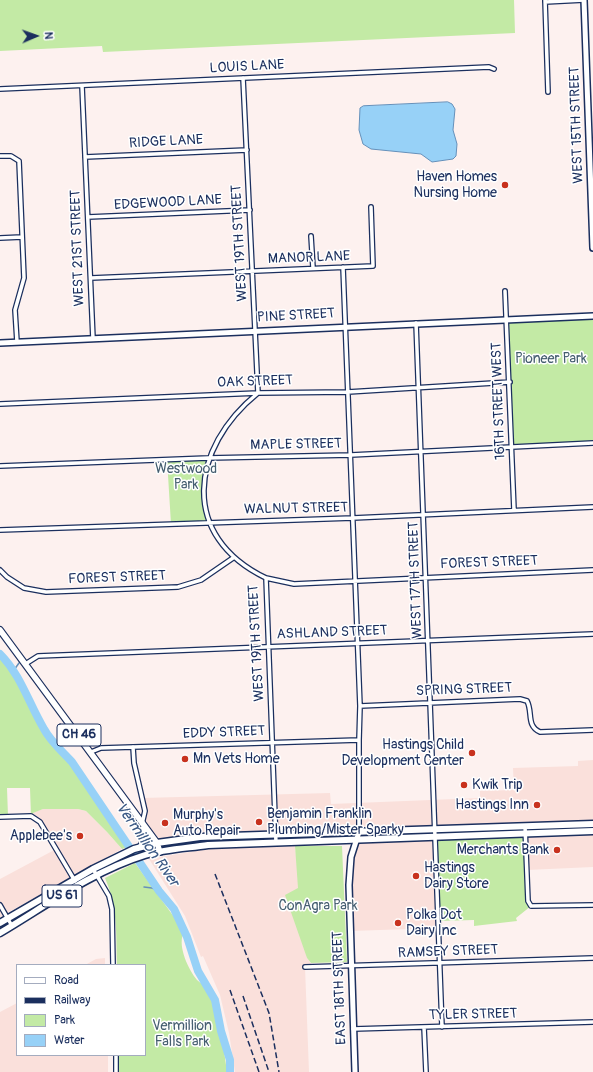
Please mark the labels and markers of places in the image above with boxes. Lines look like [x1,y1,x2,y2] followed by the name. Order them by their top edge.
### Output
[414,169,497,202] place label: Haven Homes Nursing Home
[500,180,510,190] marker: Haven Homes Nursing Home
[341,737,464,770] place label: Hastings Child Development Center
[467,748,477,758] marker: Hastings Child Development Center
[193,751,280,767] place label: Mn Vets Home
[180,754,190,764] marker: Mn Vets Home
[472,777,523,793] place label: Kwik Trip
[459,780,469,790] marker: Kwik Trip
[455,797,529,813] place label: Hastings Inn
[532,800,542,810] marker: Hastings Inn
[267,806,404,838] place label: Benjamin Franklin Plumbing/Mister Sparky
[173,807,240,840] place label: Murphy's Auto Repair
[254,817,264,827] marker: Benjamin Franklin Plumbing/Mister Sparky
[160,818,170,828] marker: Murphy's Auto Repair
[10,828,72,844] place label: Applebee's
[75,831,85,841] marker: Applebee's
[457,842,549,858] place label: Merchants Bank
[552,845,562,855] marker: Merchants Bank
[424,860,489,892] place label: Hastings Dairy Store
[411,871,421,881] marker: Hastings Dairy Store
[406,907,462,940] place label: Polka Dot Dairy Inc
[393,918,403,928] marker: Polka Dot Dairy Inc

